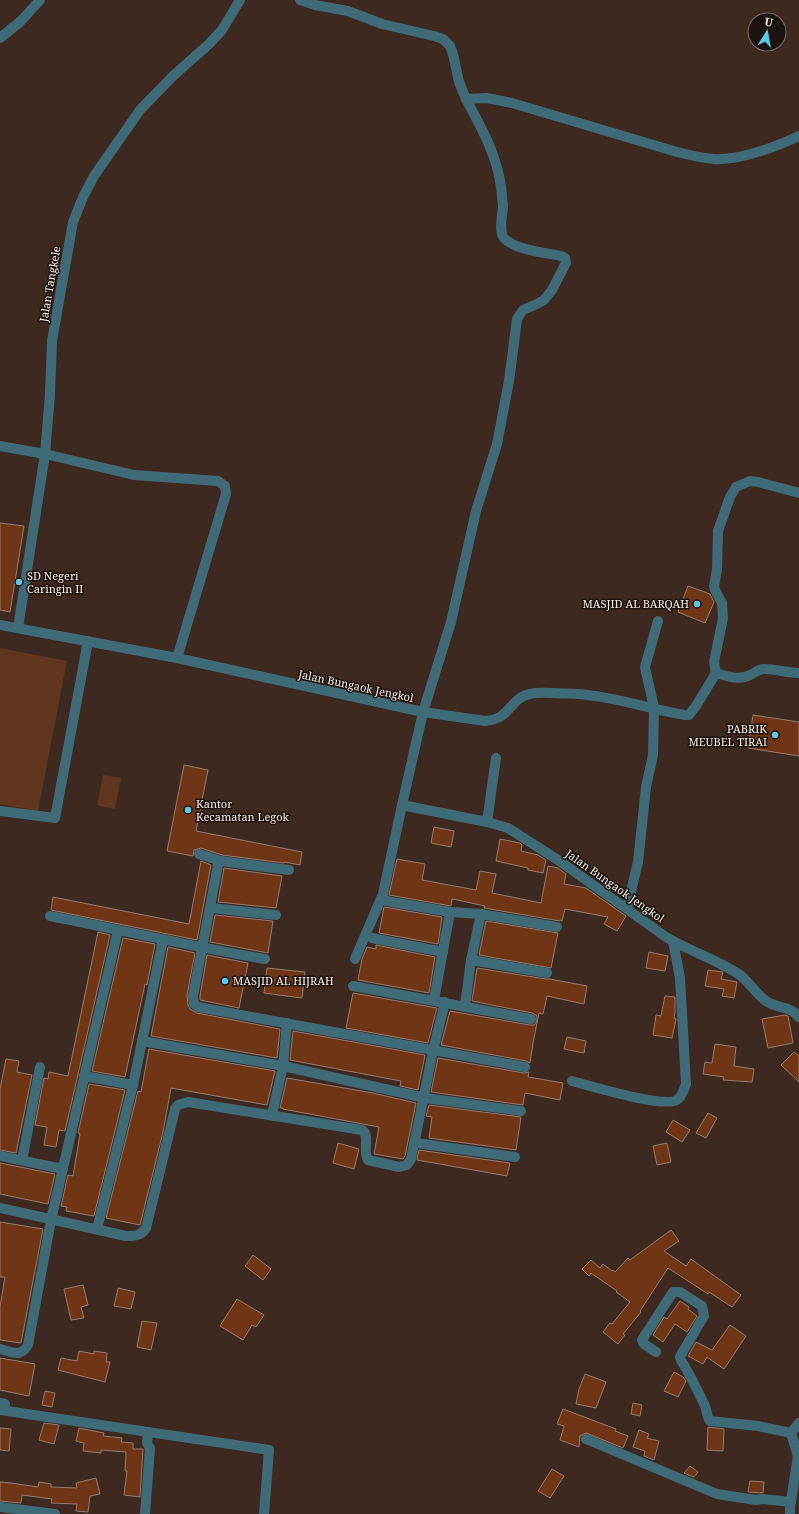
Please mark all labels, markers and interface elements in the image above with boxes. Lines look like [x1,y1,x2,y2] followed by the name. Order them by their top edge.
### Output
[747,12,787,52] north arrow
[764,14,775,30] text: U
[35,245,64,324] street label: Jalan Tangkele
[27,568,83,596] place label: SD Negeri Caringin II
[14,577,24,587] marker: SD Negeri Caringin II
[583,596,689,611] place label: MASJID AL BARQAH
[692,599,702,609] marker: MASJID AL BARQAH
[296,666,416,705] street label: Jalan Bungaok Jengkol
[688,721,767,749] place label: PABRIK MEUBEL TIRAI
[770,730,780,740] marker: PABRIK MEUBEL TIRAI
[196,796,290,824] place label: Kantor Kecamatan Legok
[183,805,193,815] marker: Kantor Kecamatan Legok
[562,845,668,926] street label: Jalan Bungaok Jengkol
[233,973,334,988] place label: MASJID AL HIJRAH
[220,976,230,986] marker: MASJID AL HIJRAH

